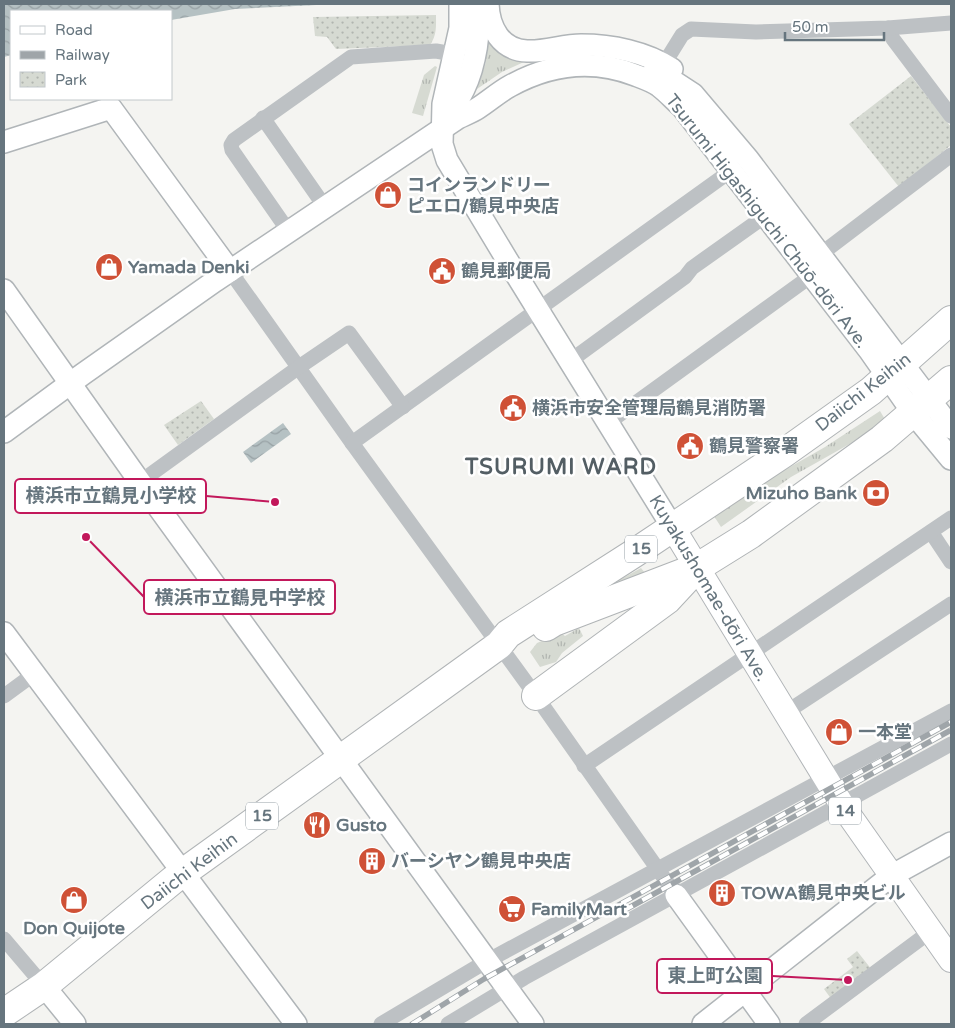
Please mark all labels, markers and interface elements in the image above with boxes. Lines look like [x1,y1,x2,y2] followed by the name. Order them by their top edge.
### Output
[10,10,172,100] legend
[785,10,884,42] scale bar
[792,18,829,36] text: 50 m
[55,21,93,39] text: Road
[55,46,110,64] text: Railway
[55,71,87,89] text: Park
[661,90,873,352] street label: Tsurumi Higashiguchi Chūō-dōri Ave.
[407,174,559,217] place label: コインランドリー ピエロ/鶴見中央店
[373,180,403,210] shop icon: コインランドリー ピエロ/鶴見中央店
[94,252,124,282] shop icon: Yamada Denki
[128,256,250,278] place label: Yamada Denki
[427,256,457,286] public building icon: 鶴見郵便局
[461,260,551,282] place label: 鶴見郵便局
[811,348,915,436] street label: Daiichi Keihin
[498,393,528,423] public building icon: 横浜市安全管理局鶴見消防署
[532,397,766,419] place label: 横浜市安全管理局鶴見消防署
[675,431,705,461] public building icon: 鶴見警察署
[709,435,799,457] place label: 鶴見警察署
[464,454,657,480] district label: TSURUMI WARD
[861,478,891,508] bank icon: Mizuho Bank
[15,479,206,513] callout: 横浜市立鶴見小学校
[745,482,857,504] place label: Mizuho Bank
[25,485,197,507] text: 横浜市立鶴見小学校
[645,491,773,685] street label: Kuyakushomae-dōri Ave.
[625,536,657,562] road number: 15
[144,580,335,614] callout: 横浜市立鶴見中学校
[154,587,326,609] text: 横浜市立鶴見中学校
[824,717,854,747] shop icon: 一本堂
[858,721,912,743] place label: 一本堂
[829,798,861,824] road number: 14
[246,802,278,829] road number: 15
[302,810,332,840] restaurant icon: Gusto
[336,814,387,836] place label: Gusto
[136,828,242,914] street label: Daiichi Keihin
[357,846,387,876] building icon: バーシヤン鶴見中央店
[391,850,571,872] place label: バーシヤン鶴見中央店
[707,878,737,908] building icon: TOWA鶴見中央ビル
[740,882,906,904] place label: TOWA鶴見中央ビル
[59,885,89,915] shop icon: Don Quijote
[497,894,527,924] supermarket icon: FamilyMart
[531,898,627,920] place label: FamilyMart
[23,917,125,939] place label: Don Quijote
[657,959,772,993] callout: 東上町公園
[667,965,763,987] text: 東上町公園

